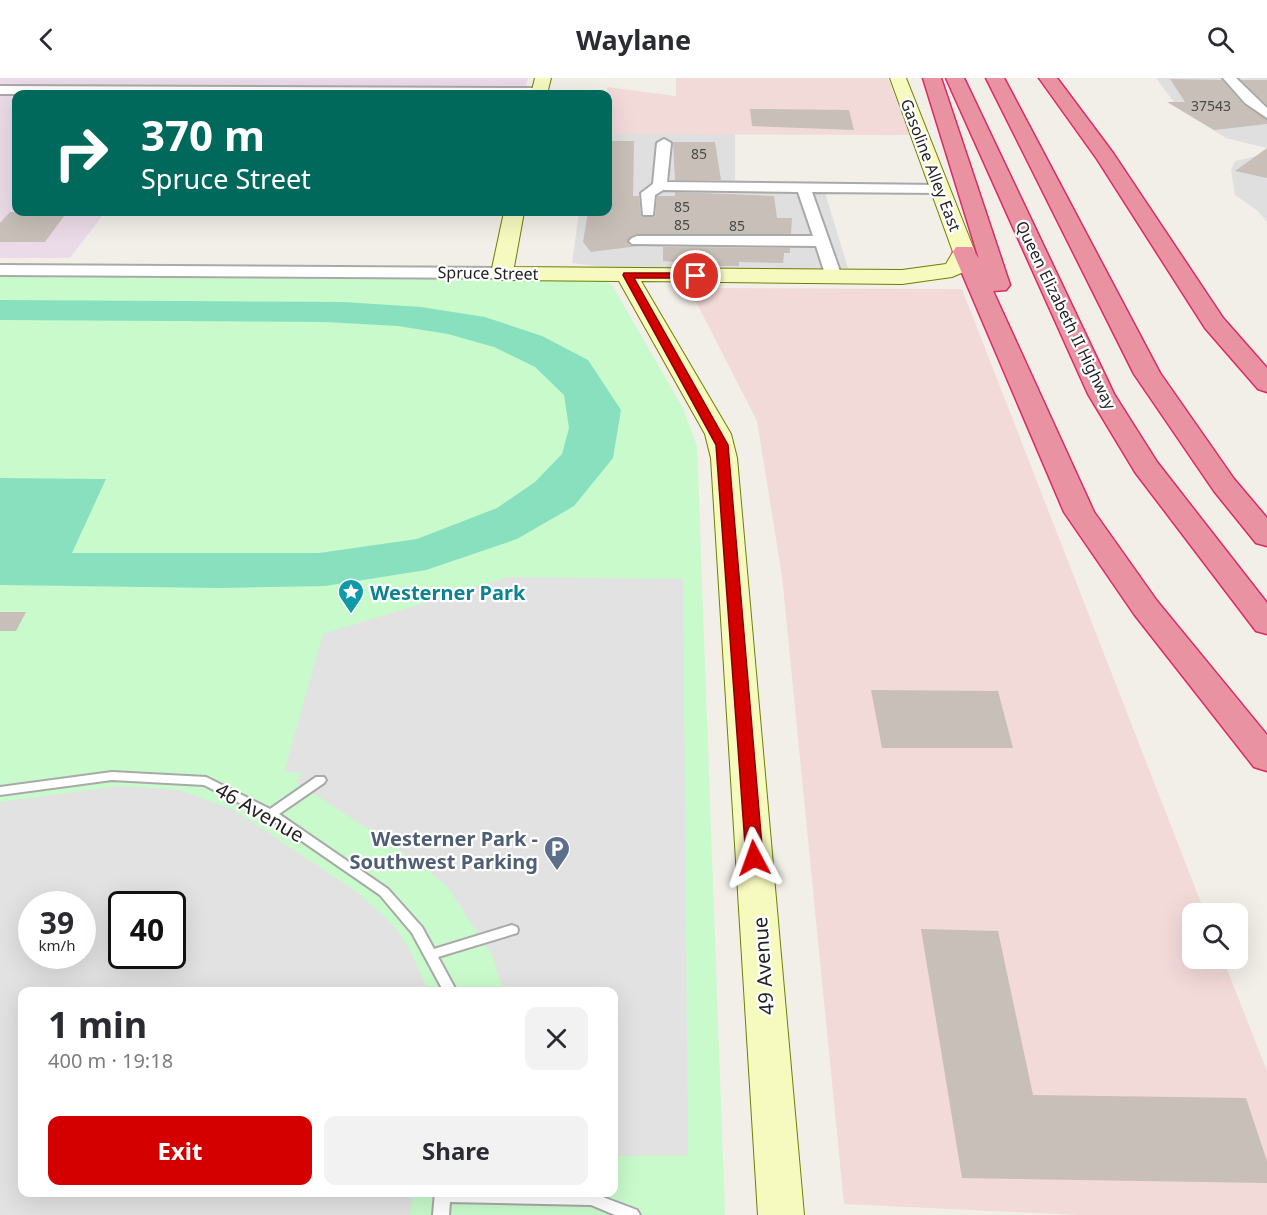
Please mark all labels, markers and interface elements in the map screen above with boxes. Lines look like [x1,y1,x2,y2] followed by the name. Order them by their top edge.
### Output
[576,21,691,58] text: Waylane
[30,23,63,56] icon: back
[1204,23,1237,56] icon: search
[896,96,966,235] street label: Gasoline Alley East
[1191,96,1231,115] house number: 37543
[141,106,265,163] text: 370 m
[42,114,120,192] icon: right
[691,144,707,163] house number: 85
[141,160,311,197] text: Spruce Street
[674,197,690,216] house number: 85
[674,215,690,234] house number: 85
[729,216,745,235] house number: 85
[1011,217,1122,414] street label: Queen Elizabeth II Highway
[670,250,721,301] pin
[679,259,712,292] icon: arrive
[437,261,539,285] street label: Spruce Street
[336,577,366,615] place icon: Westerner Park
[370,579,526,606] place label: Westerner Park
[211,776,309,848] street label: 46 Avenue
[349,825,538,875] place label: Westerner Park - Southwest Parking
[722,826,786,890] position arrow
[542,834,572,872] parking icon: Westerner Park - Southwest Parking
[108,891,186,969] speed limit sign: 40
[40,902,74,943] text: 39
[1182,903,1248,969] map controls
[1182,903,1248,969] button: search
[746,916,780,1016] street label: 49 Avenue
[39,935,75,955] text: km/h
[48,1000,147,1049] text: 1 min
[525,1007,588,1070] button: close
[48,1047,173,1074] text: 400 m · 19:18
[48,1116,312,1185] button: Exit
[324,1116,588,1185] button: Share

